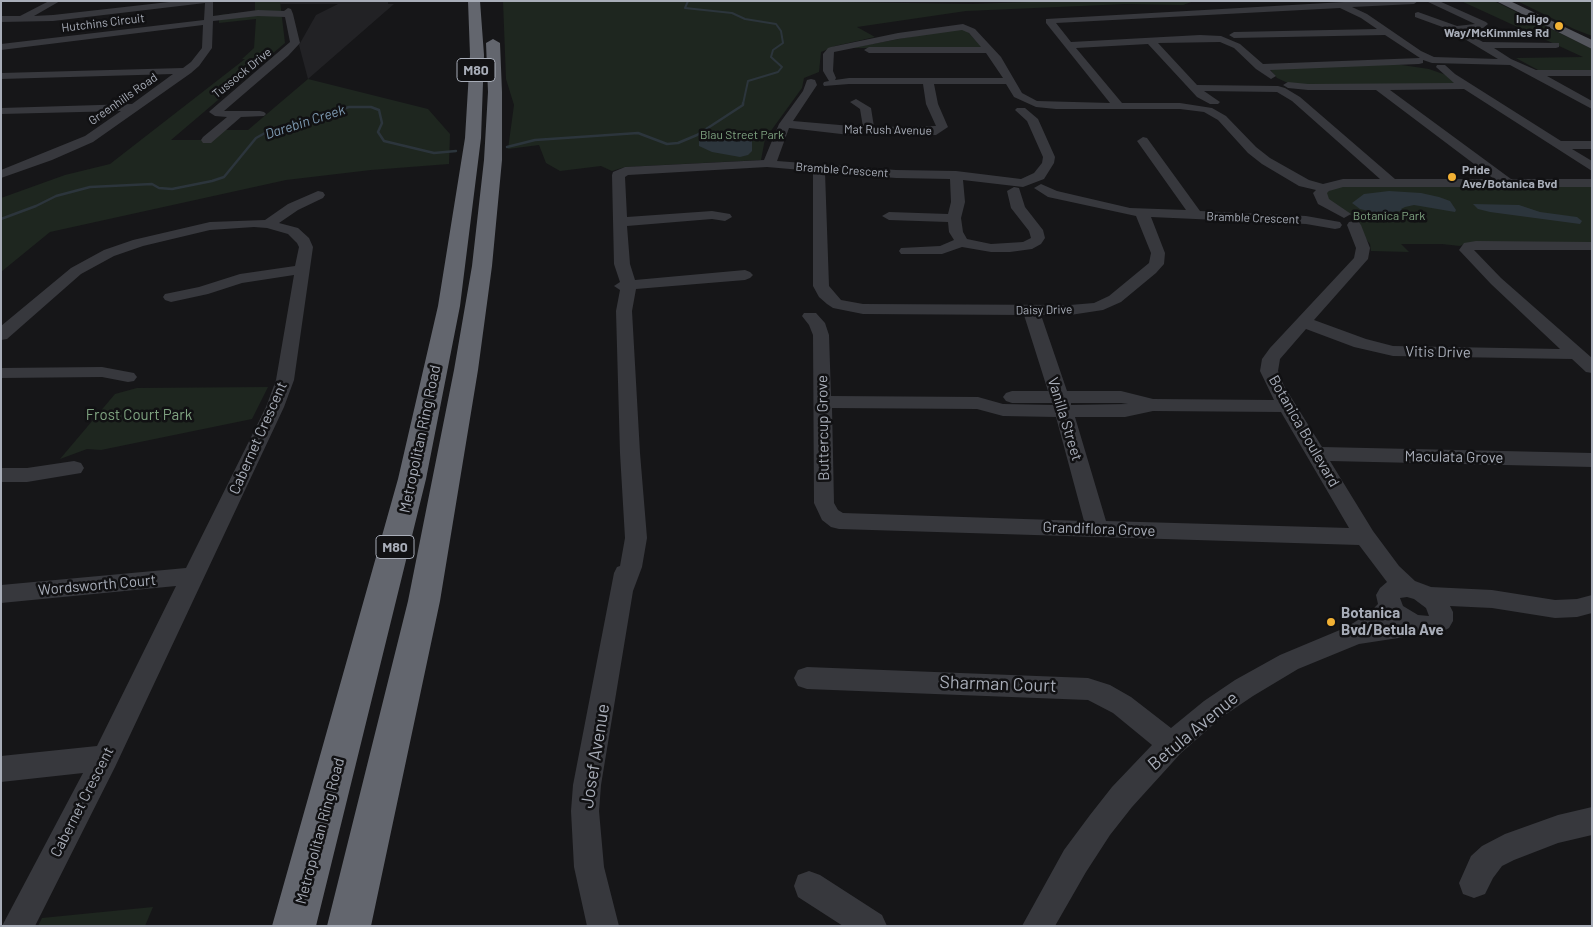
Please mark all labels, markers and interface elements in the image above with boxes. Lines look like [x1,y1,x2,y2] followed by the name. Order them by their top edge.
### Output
[61,11,145,35] street label: Hutchins Circuit
[1444,12,1549,40] place label: Indigo Way/McKimmies Rd
[1553,20,1565,32] marker: Indigo Way/McKimmies Rd
[209,45,275,101] street label: Tussock Drive
[457,58,495,82] road number: M80
[86,70,160,128] street label: Greenhills Road
[263,101,347,143] water label: Darebin Creek
[844,122,932,138] street label: Mat Rush Avenue
[700,128,784,142] park label: Blau Street Park
[795,160,889,180] street label: Bramble Crescent
[1462,163,1557,191] place label: Pride Ave/Botanica Bvd
[1446,171,1458,183] marker: Pride Ave/Botanica Bvd
[1206,209,1300,227] street label: Bramble Crescent
[1353,209,1425,223] park label: Botanica Park
[1016,302,1072,318] street label: Daisy Drive
[1405,342,1471,362] street label: Vitis Drive
[396,363,444,515] street label: Metropolitan Ring Road
[1265,372,1343,490] street label: Botanica Boulevard
[813,375,833,481] street label: Buttercup Grove
[1044,375,1086,463] street label: Vanilla Street
[225,379,291,497] street label: Cabernet Crescent
[86,406,192,424] park label: Frost Court Park
[1404,447,1504,467] street label: Maculata Grove
[1042,518,1156,540] street label: Grandiflora Grove
[376,536,414,558] road number: M80
[37,571,157,599] street label: Wordsworth Court
[1341,604,1444,639] place label: Botanica Bvd/Betula Ave
[1325,616,1337,628] marker: Botanica Bvd/Betula Ave
[939,671,1057,697] street label: Sharman Court
[1144,687,1242,775] street label: Betula Avenue
[576,702,614,810] street label: Josef Avenue
[46,744,118,860] street label: Cabernet Crescent
[292,756,348,906] street label: Metropolitan Ring Road

